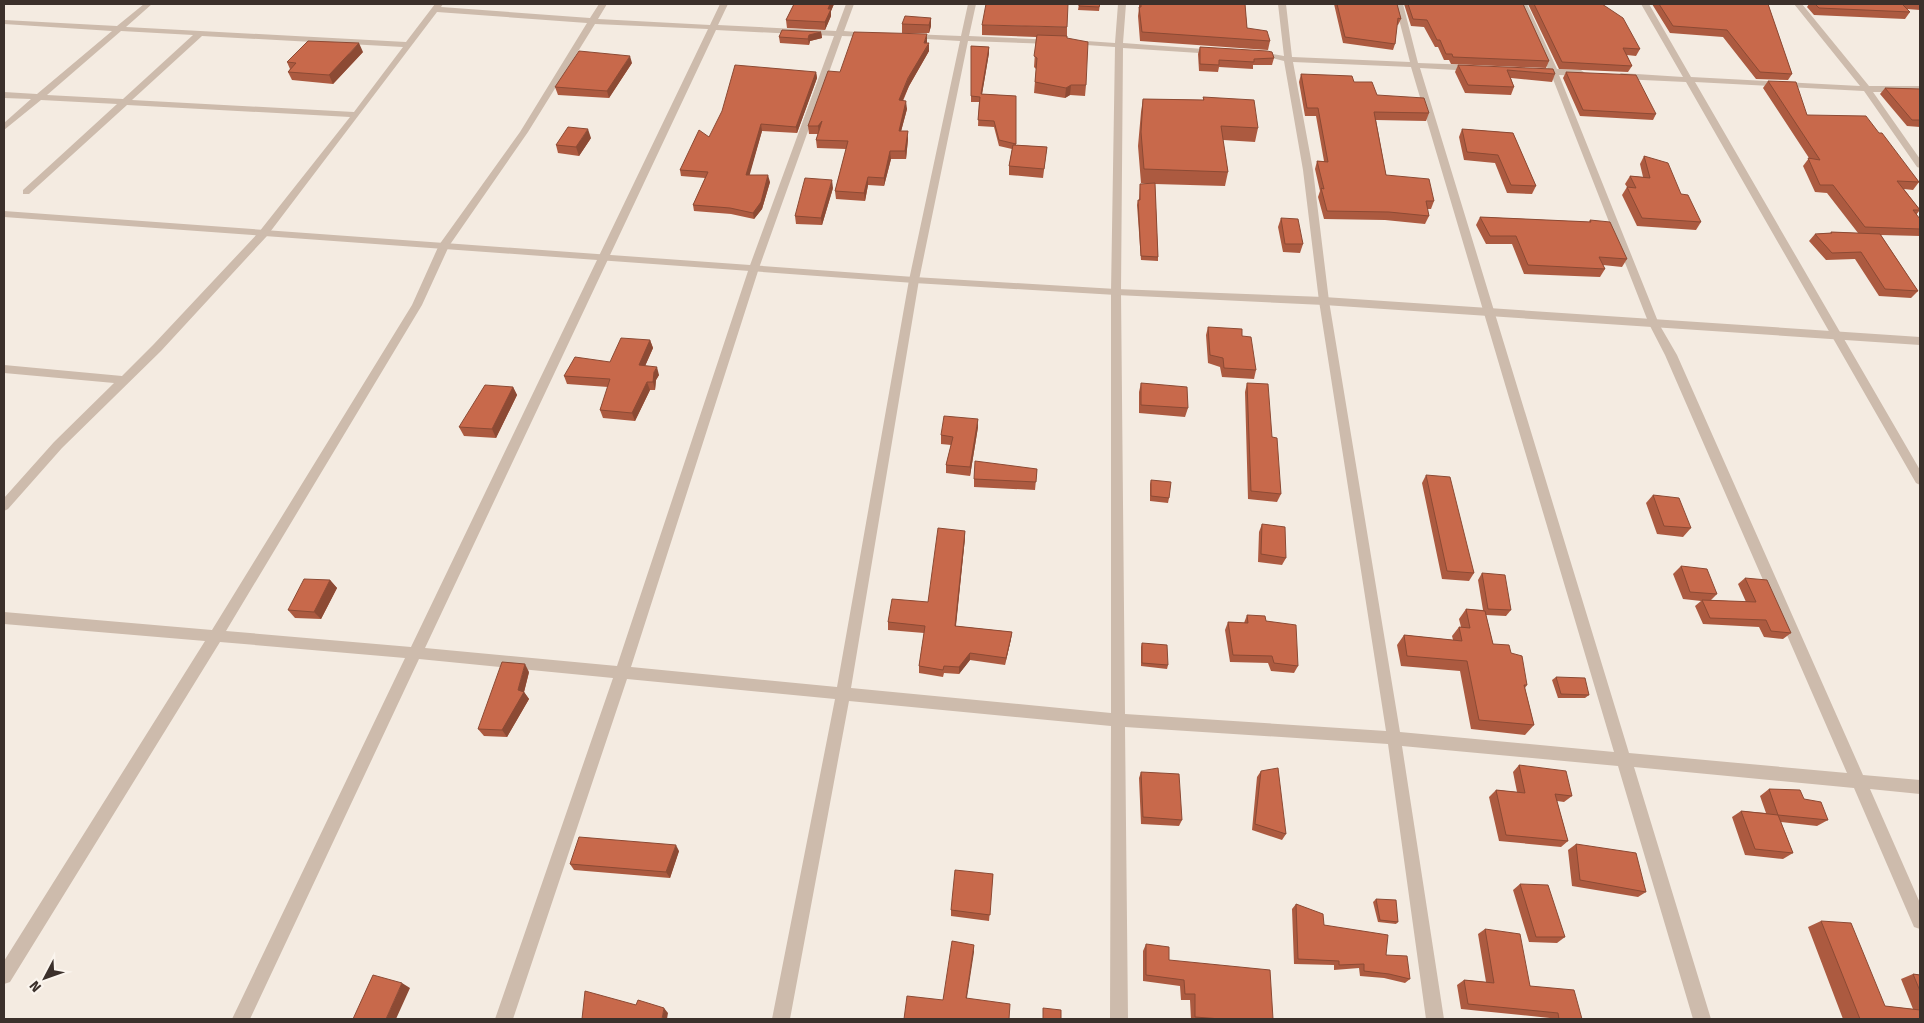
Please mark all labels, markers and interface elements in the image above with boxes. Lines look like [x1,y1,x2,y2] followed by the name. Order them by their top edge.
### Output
[20,953,70,1003] north arrow
[26,977,45,995] text: N

